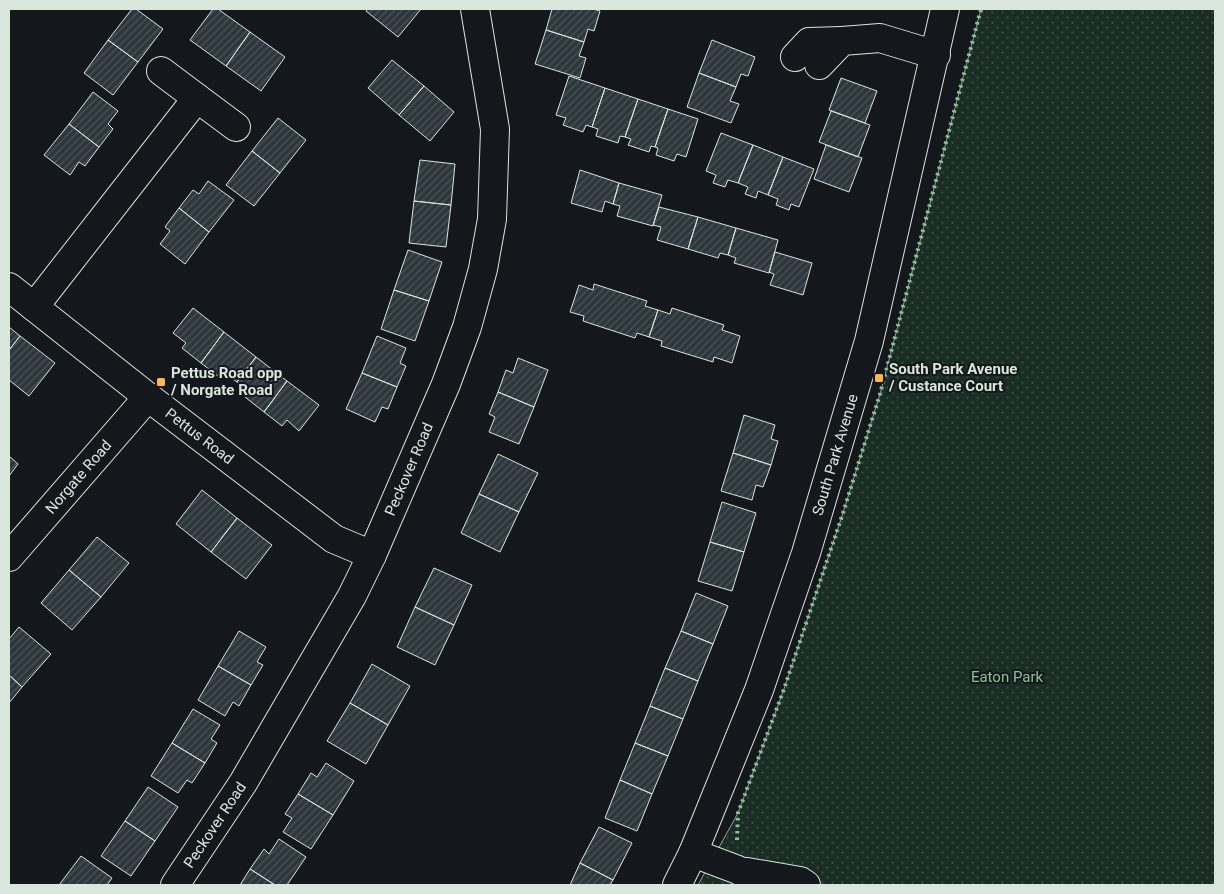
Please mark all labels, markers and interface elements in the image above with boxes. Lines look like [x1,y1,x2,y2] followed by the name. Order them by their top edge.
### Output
[888,360,1017,395] place label: South Park Avenue / Custance Court
[170,364,282,399] place label: Pettus Road opp / Norgate Road
[873,372,885,384] marker: South Park Avenue / Custance Court
[155,376,167,388] marker: Pettus Road opp / Norgate Road
[809,392,862,518] street label: South Park Avenue
[162,404,237,468] street label: Pettus Road
[381,420,437,519] street label: Peckover Road
[42,436,115,518] street label: Norgate Road
[971,668,1044,686] park label: Eaton Park
[180,779,250,872] street label: Peckover Road

